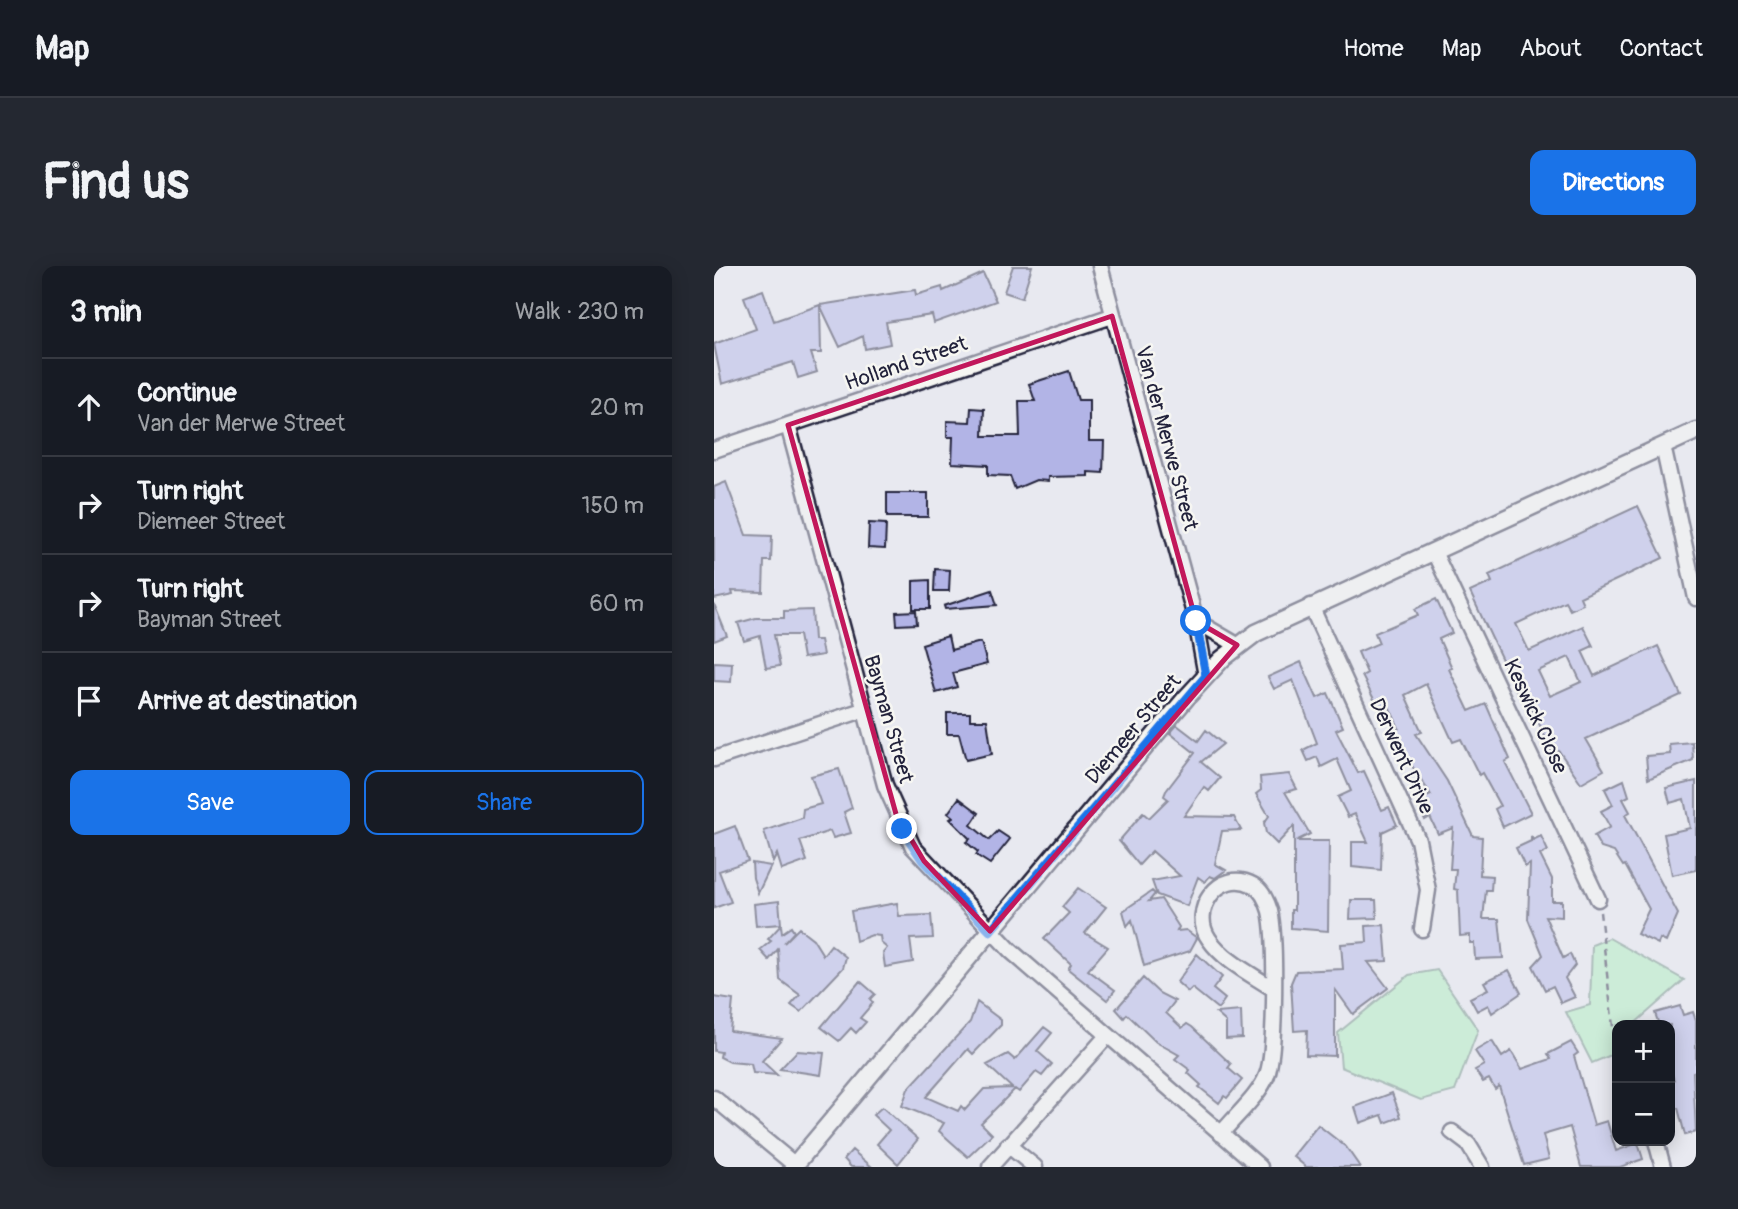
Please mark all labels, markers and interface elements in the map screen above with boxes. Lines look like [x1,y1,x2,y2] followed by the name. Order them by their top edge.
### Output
[35,28,90,69] text: Map
[1343,34,1404,63] text: Home
[1442,34,1482,63] text: Map
[1520,34,1582,63] text: About
[1620,34,1703,63] text: Contact
[1530,150,1696,215] button: Directions
[42,152,189,213] text: Find us
[70,293,142,330] text: 3 min
[515,297,644,326] text: Walk · 230 m
[842,330,971,397] street label: Holland Street
[1129,343,1204,534] street label: Van der Merwe Street
[137,377,237,409] text: Continue
[70,388,108,426] icon: ahead
[590,393,644,422] text: 20 m
[137,409,345,438] text: Van der Merwe Street
[137,475,243,507] text: Turn right
[70,486,108,524] icon: right
[581,491,644,520] text: 150 m
[137,507,285,536] text: Diemeer Street
[137,573,243,605] text: Turn right
[70,584,108,622] icon: right
[589,589,644,618] text: 60 m
[137,605,281,634] text: Bayman Street
[1180,605,1211,636] route start
[857,652,920,787] street label: Bayman Street
[1497,655,1574,778] street label: Keswick Close
[1080,668,1188,790] street label: Diemeer Street
[70,682,108,720] icon: arrive
[137,685,357,717] text: Arrive at destination
[1363,694,1440,819] street label: Derwent Drive
[70,770,350,835] button: Save
[364,770,644,835] button: Share
[886,813,917,844] route end
[1612,1020,1675,1146] map controls
[1612,1020,1675,1083] button: +
[1612,1083,1675,1146] button: −

